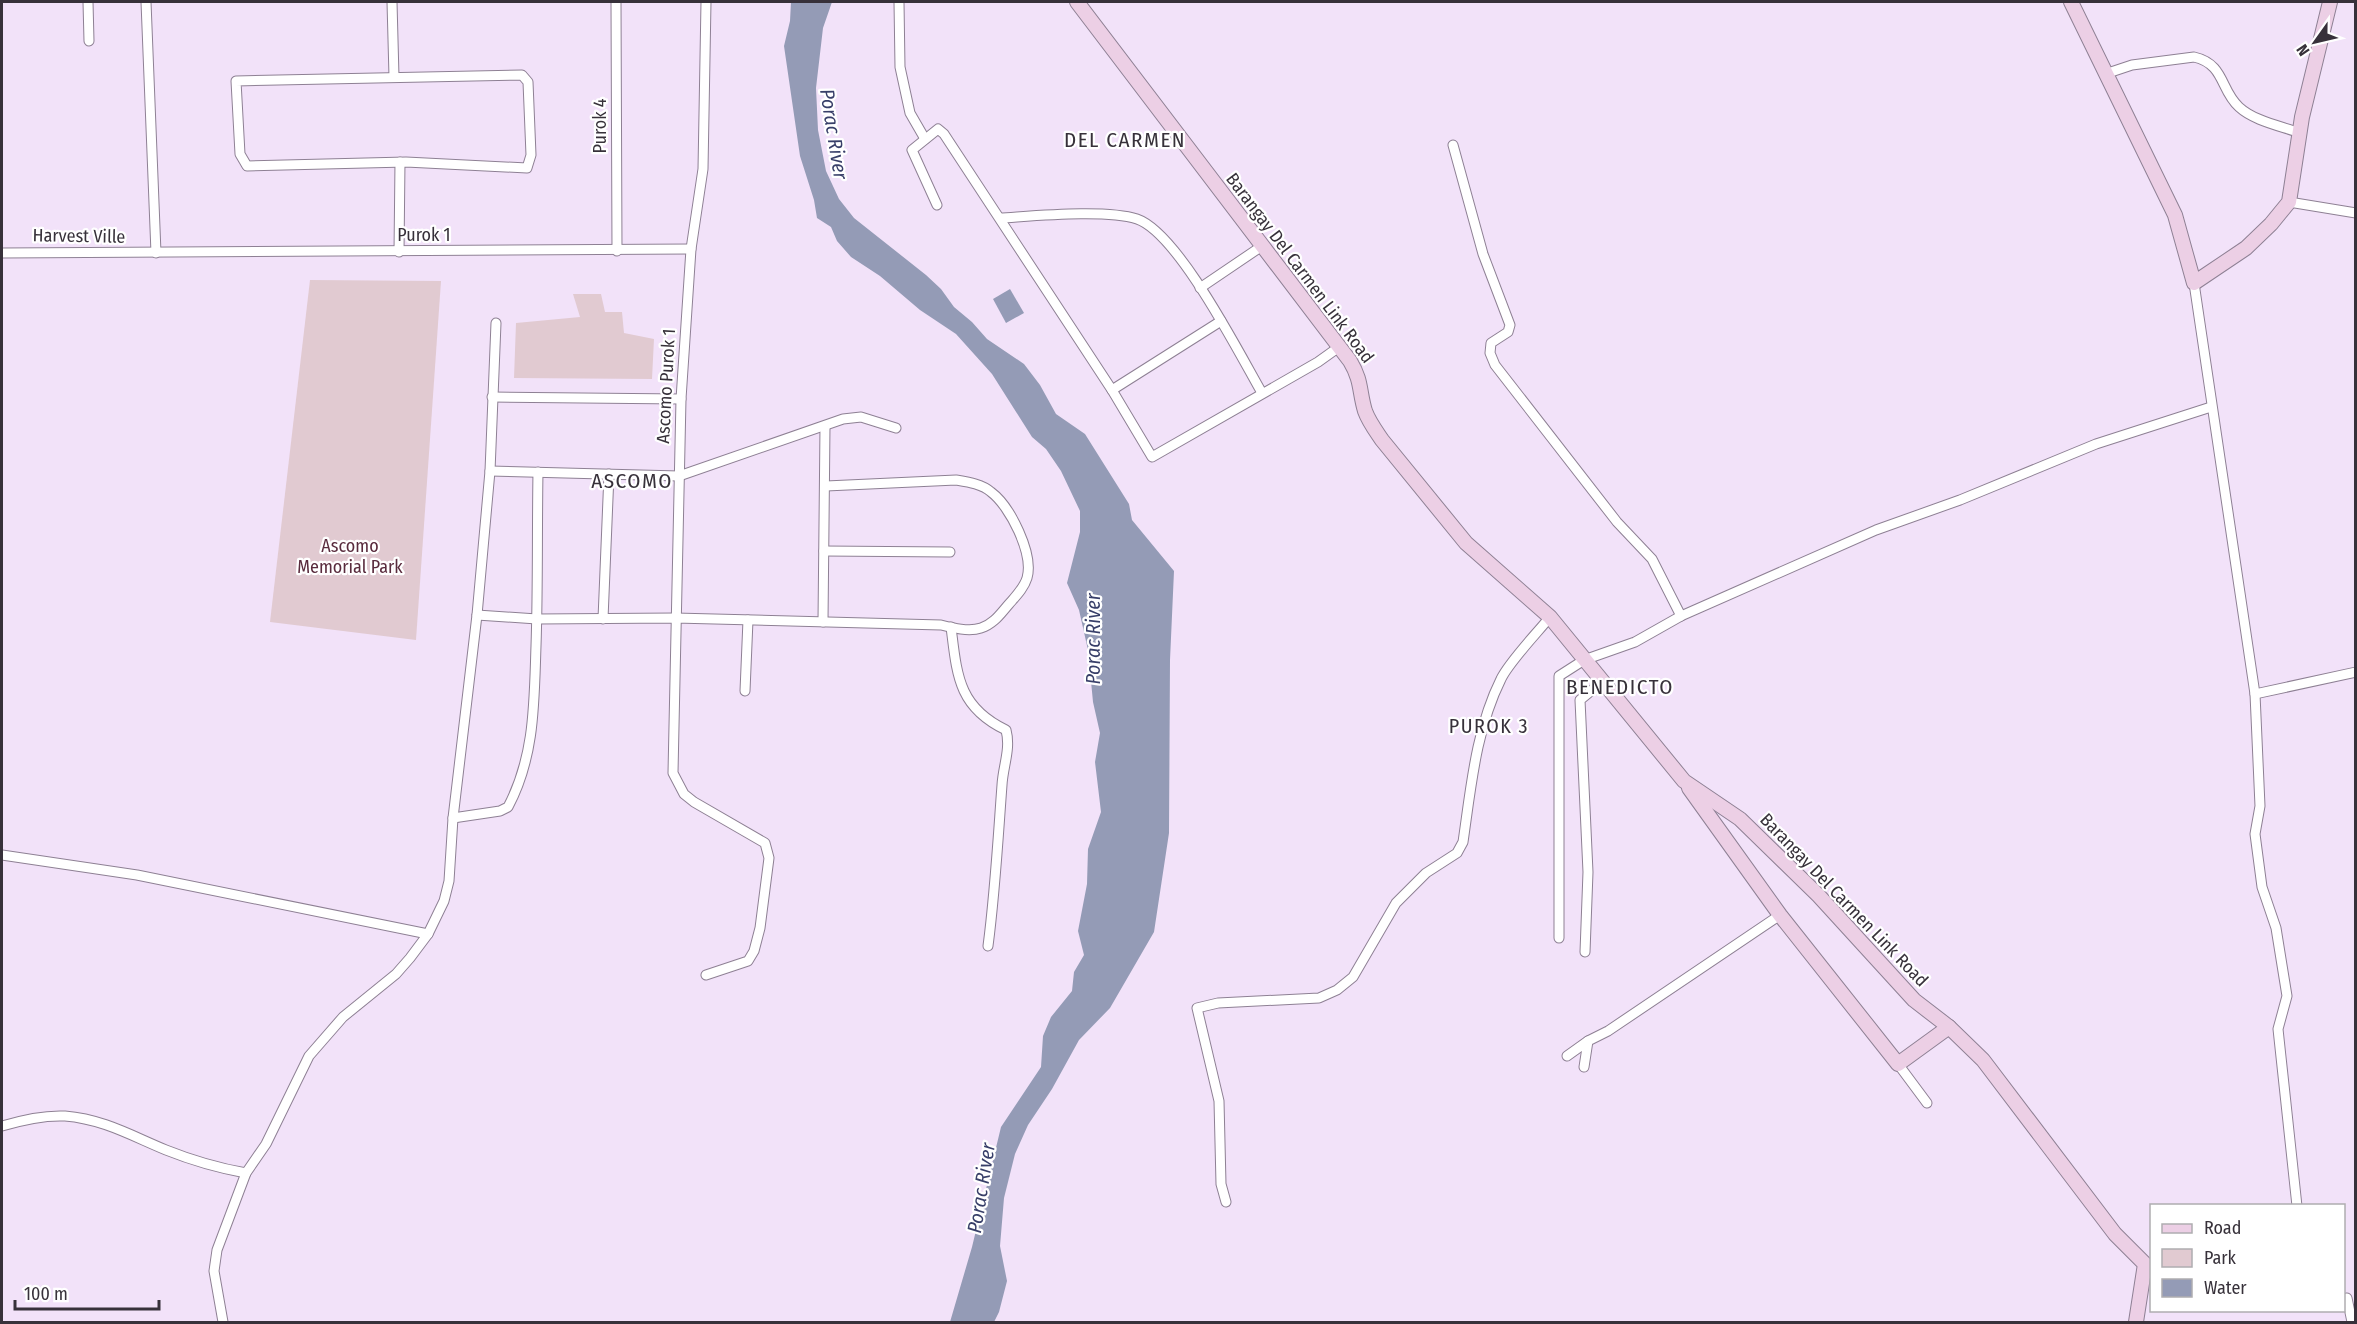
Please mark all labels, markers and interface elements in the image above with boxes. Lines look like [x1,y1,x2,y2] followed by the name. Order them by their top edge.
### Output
[2285,12,2345,72] north arrow
[2292,41,2314,59] text: N
[815,87,853,182] water label: Porac River
[589,98,611,153] street label: Purok 4
[1064,127,1186,153] district label: DEL CARMEN
[1221,169,1379,367] street label: Barangay Del Carmen Link Road
[32,224,126,248] street label: Harvest Ville
[397,224,451,246] street label: Purok 1
[652,328,680,444] street label: Ascomo Purok 1
[591,468,673,494] district label: ASCOMO
[297,535,403,578] park label: Ascomo Memorial Park
[1081,592,1105,685] water label: Porac River
[1566,674,1674,700] district label: BENEDICTO
[1449,714,1529,738] district label: PUROK 3
[1755,809,1933,991] street label: Barangay Del Carmen Link Road
[962,1140,1000,1235] water label: Porac River
[2150,1204,2345,1312] legend
[2204,1217,2241,1239] text: Road
[2204,1247,2237,1269] text: Park
[15,1273,159,1311] scale bar
[2204,1277,2247,1299] text: Water
[24,1283,68,1305] text: 100 m

